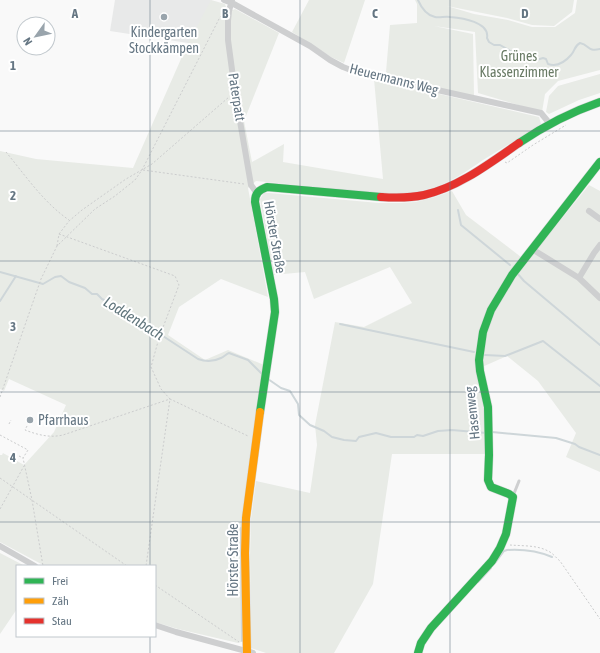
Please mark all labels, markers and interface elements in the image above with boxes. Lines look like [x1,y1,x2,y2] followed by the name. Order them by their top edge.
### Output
[71,6,79,21] text: A
[222,6,229,21] text: B
[372,6,378,21] text: C
[521,6,529,21] text: D
[159,12,169,22] marker: Kindergarten Stockkämpen
[16,16,56,56] north arrow
[129,24,199,56] place label: Kindergarten Stockkämpen
[21,35,34,47] text: N
[479,48,559,80] park label: Grünes Klassenzimmer
[10,58,16,73] text: 1
[348,60,440,98] street label: Heuermanns Weg
[225,72,249,122] street label: Paterpatt
[10,188,16,203] text: 2
[261,200,289,274] street label: Hörster Straße
[101,293,167,343] water label: Loddenbach
[10,319,16,334] text: 3
[461,386,483,440] street label: Hasenweg
[38,412,89,428] place label: Pfarrhaus
[25,415,35,425] marker: Pfarrhaus
[9,450,16,465] text: 4
[225,523,241,597] street label: Hörster Straße
[16,565,156,637] legend
[52,574,68,588] text: Frei
[52,594,69,608] text: Zäh
[52,614,72,628] text: Stau

